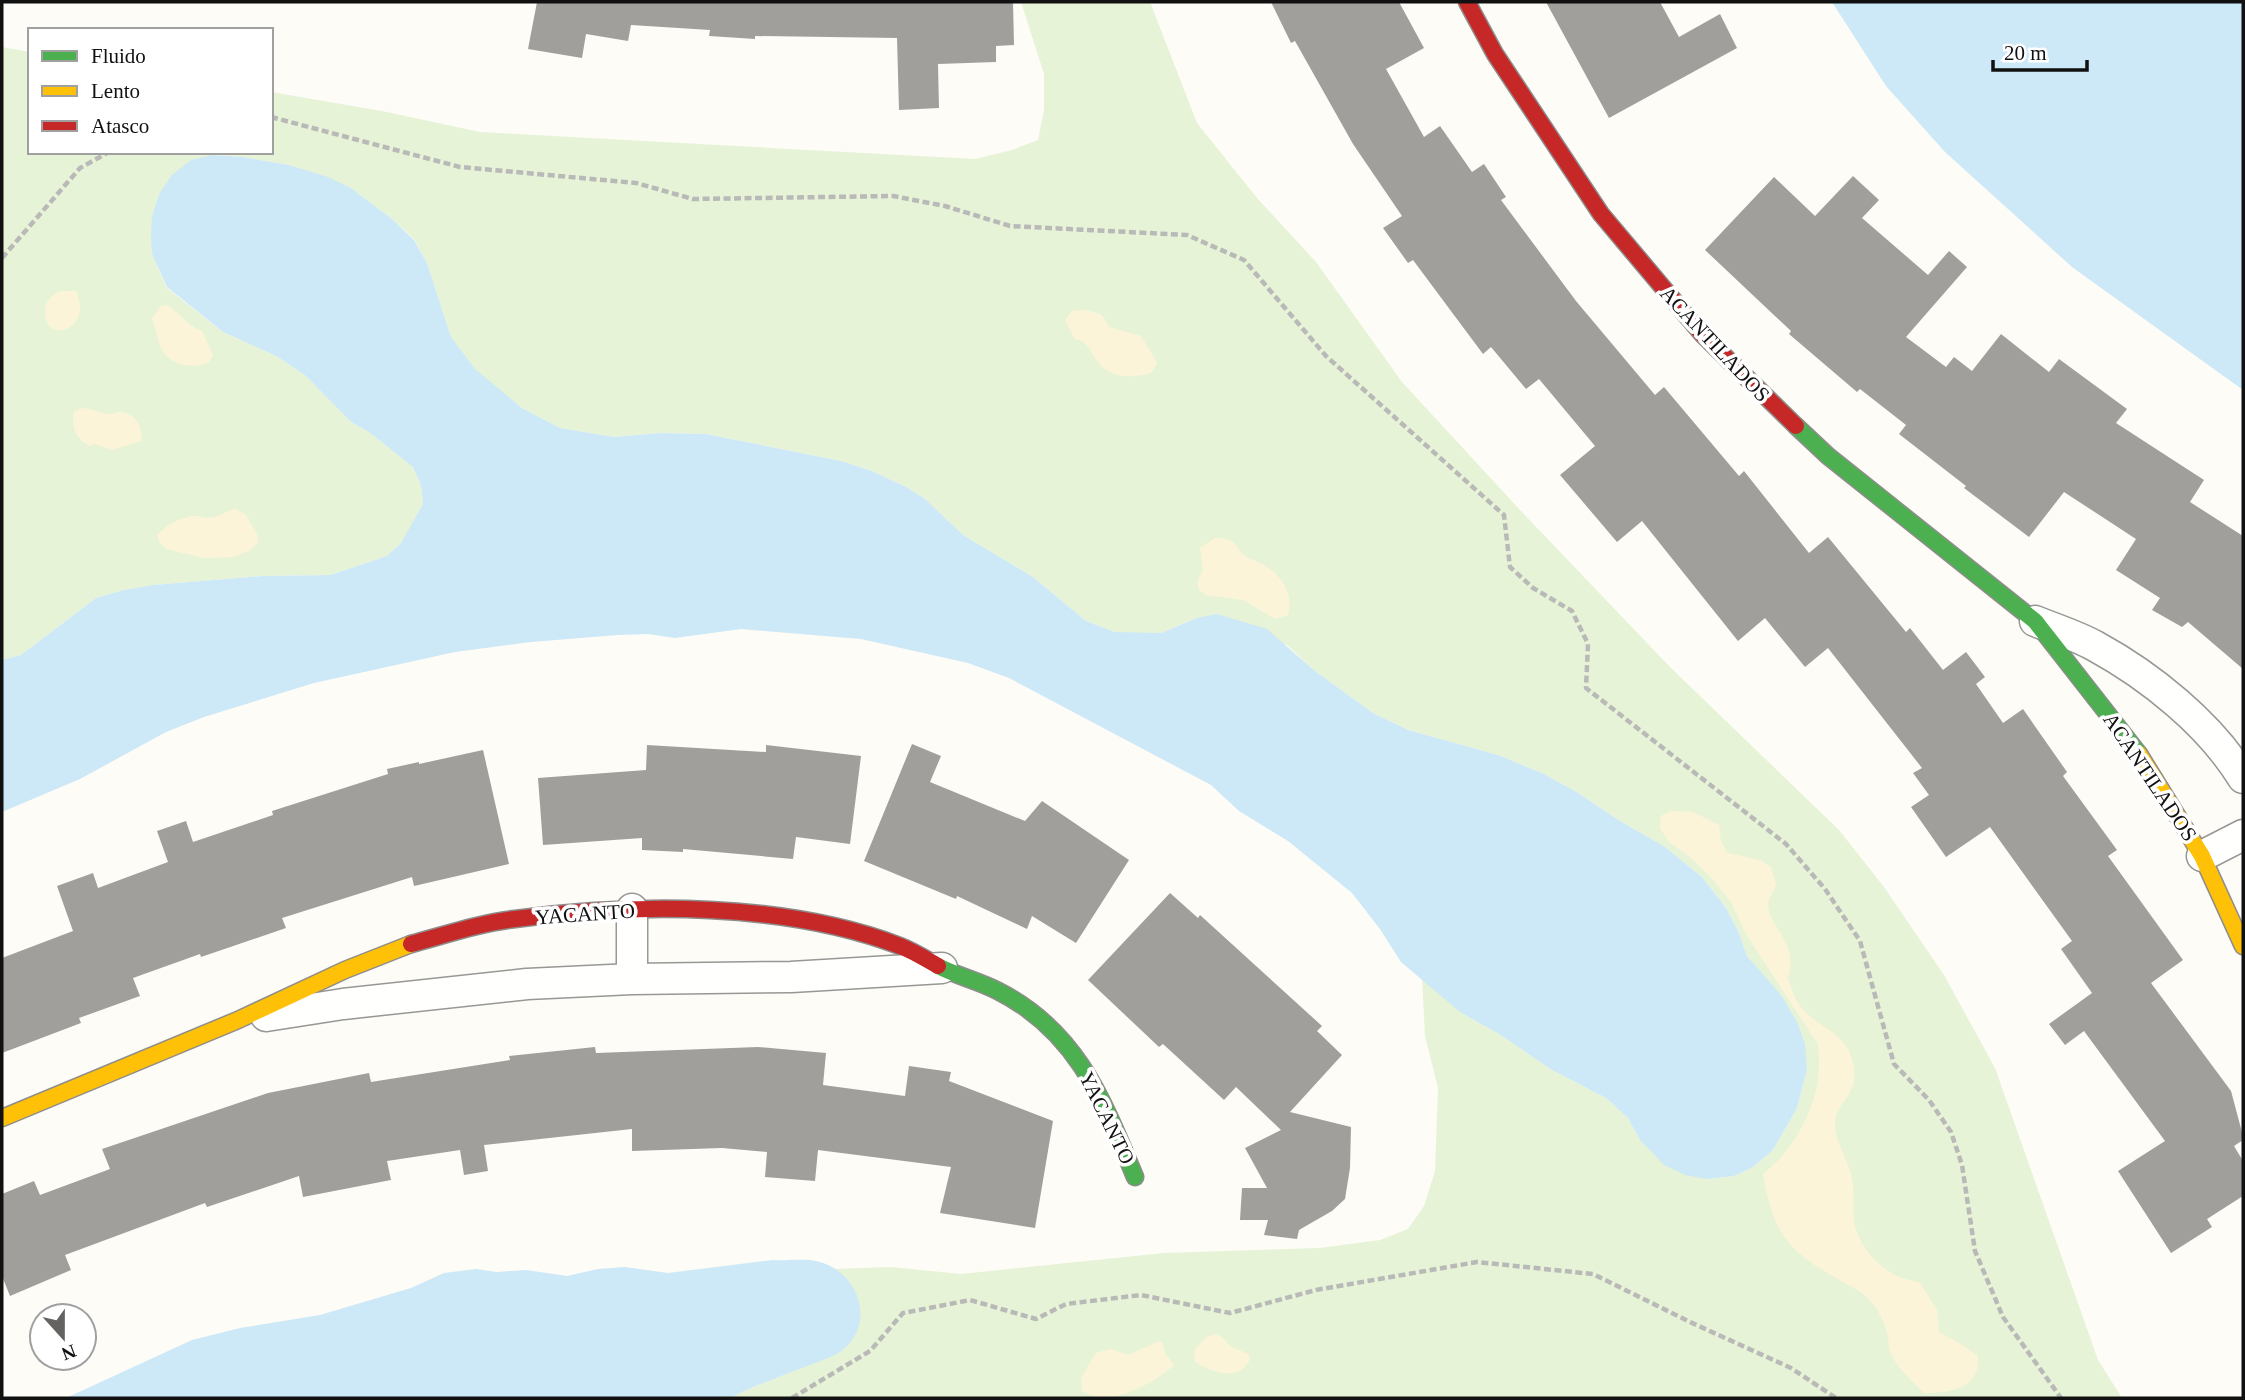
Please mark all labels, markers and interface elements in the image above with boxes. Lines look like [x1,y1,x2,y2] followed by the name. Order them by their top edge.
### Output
[28,28,273,154] legend
[1993,28,2088,72] scale bar
[2004,41,2047,65] text: 20 m
[91,44,146,68] text: Fluido
[91,79,140,103] text: Lento
[91,114,149,138] text: Atasco
[1655,281,1775,407] street label: ACANTILADOS
[2098,708,2202,846] street label: ACANTILADOS
[534,899,636,929] street label: YACANTO
[1074,1068,1140,1168] street label: YACANTO
[28,1302,98,1372] north arrow
[58,1340,79,1365] text: N

